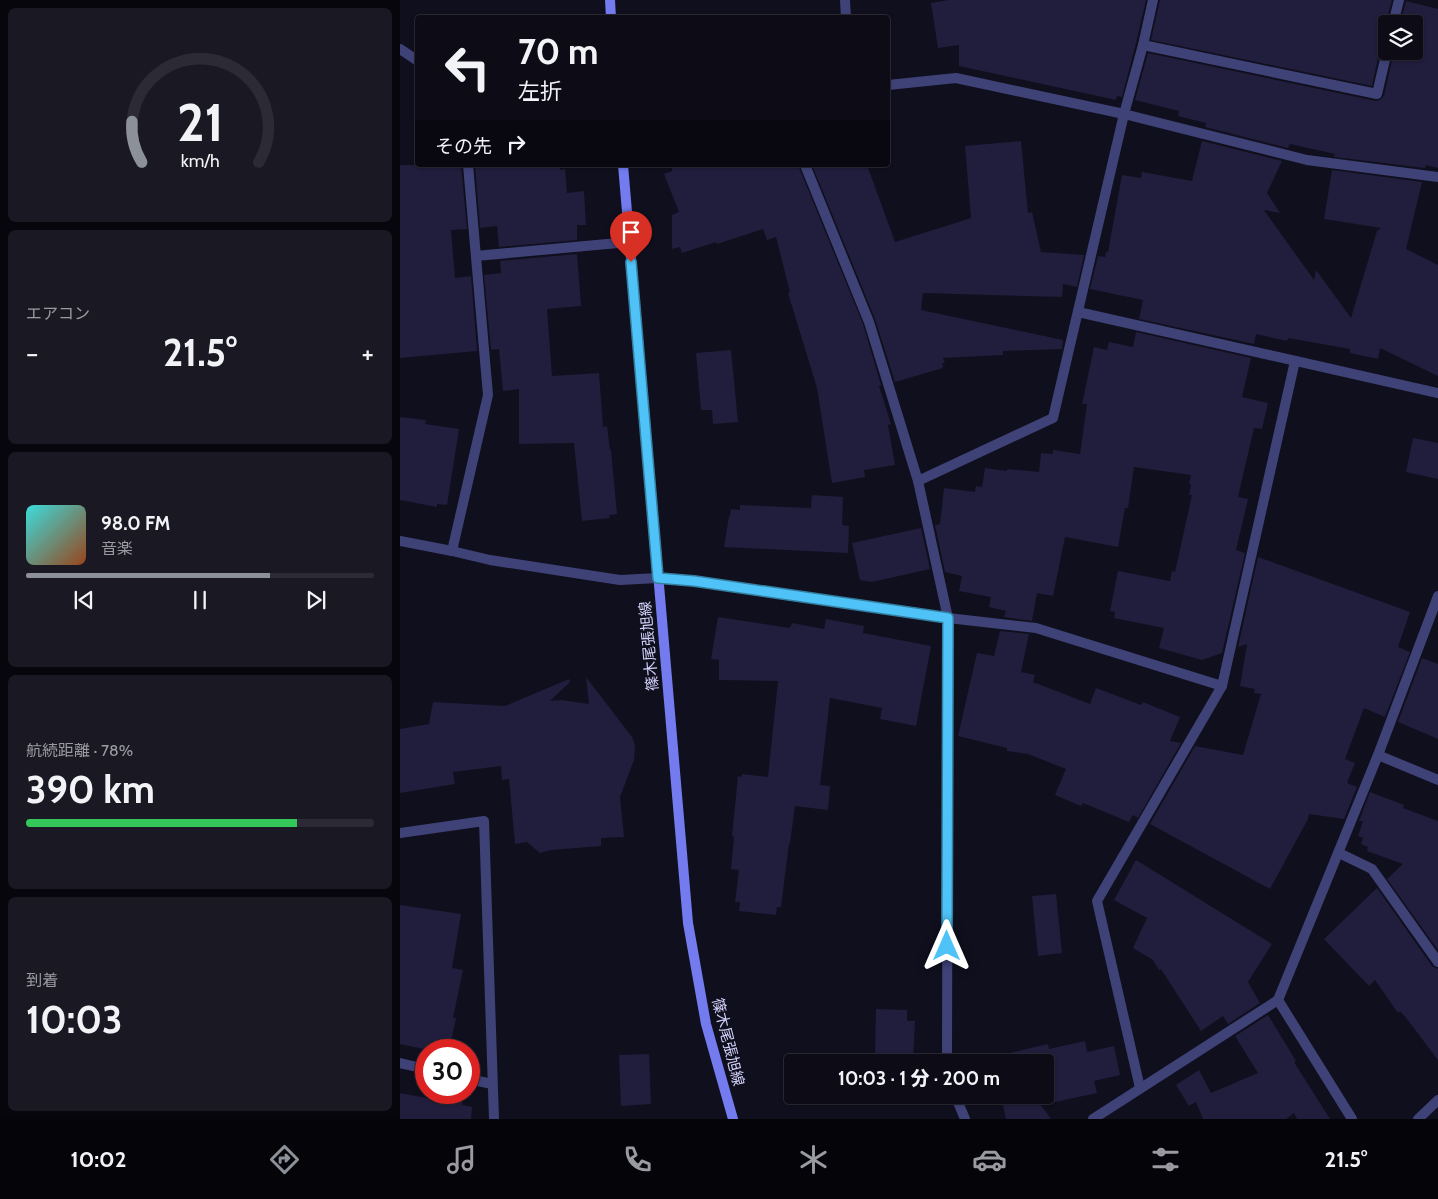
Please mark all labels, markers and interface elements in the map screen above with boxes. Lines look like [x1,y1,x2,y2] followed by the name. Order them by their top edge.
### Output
[1378,15,1423,60] map controls
[1378,15,1423,60] button: layers
[518,30,599,73] text: 70 m
[435,35,500,100] icon: left
[518,78,562,105] text: 左折
[177,91,223,154] text: 21
[502,130,530,158] icon: right
[435,135,492,158] text: その先
[180,150,220,171] text: km/h
[610,211,652,262] pin
[617,218,645,246] icon: arrive
[26,304,90,323] text: エアコン
[163,329,237,376] text: 21.5°
[26,336,38,370] text: −
[362,336,374,370] text: +
[101,512,170,535] text: 98.0 FM
[101,539,133,558] text: 音楽
[70,586,98,614] icon: previous
[186,586,214,614] icon: pause
[302,586,330,614] icon: next
[636,600,662,692] street label: 篠木尾張旭線
[26,741,133,760] text: 航続距離 · 78%
[26,766,155,813] text: 390 km
[920,919,972,971] position arrow
[26,971,58,990] text: 到着
[26,996,123,1043] text: 10:03
[708,996,748,1088] street label: 篠木尾張旭線
[415,1039,480,1104] speed limit sign: 30
[838,1067,1000,1090] text: 10:03 · 1 分 · 200 m
[267,1142,302,1177] icon: directions
[444,1142,479,1177] icon: music
[620,1142,655,1177] icon: phone
[796,1142,831,1177] icon: climate
[972,1142,1007,1177] icon: car
[1148,1142,1183,1177] icon: filters
[71,1146,126,1173] text: 10:02
[1325,1146,1367,1173] text: 21.5°

